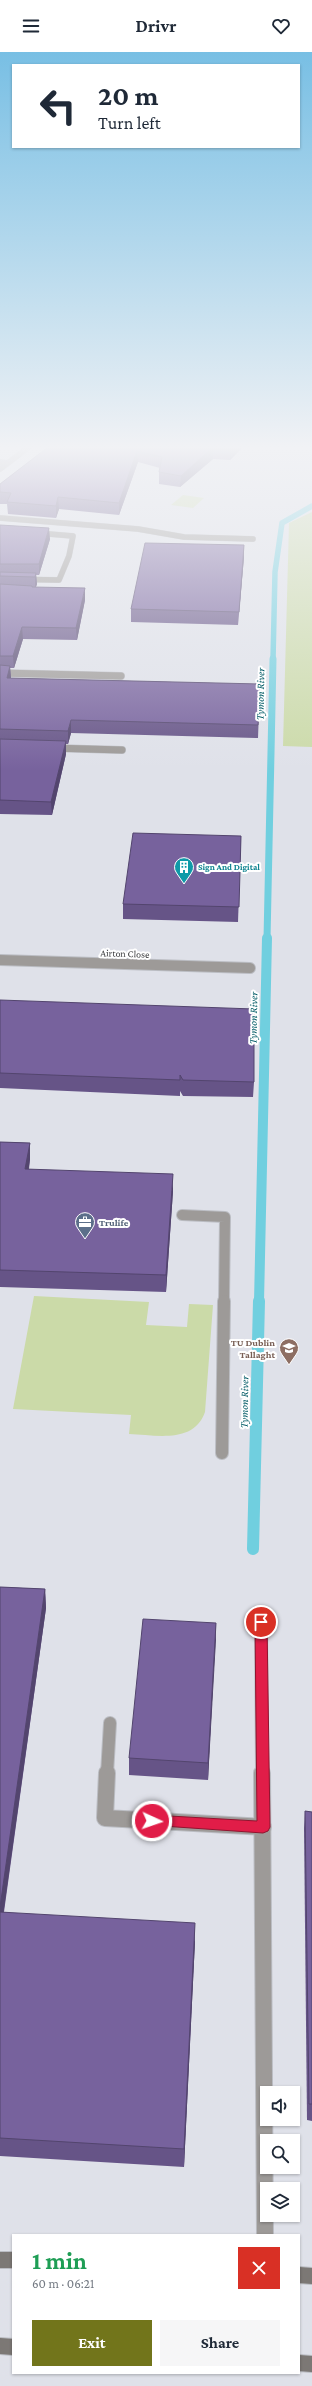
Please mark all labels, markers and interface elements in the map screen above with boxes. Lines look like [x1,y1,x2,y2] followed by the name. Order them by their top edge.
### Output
[20,15,42,37] icon: menu
[270,15,292,37] icon: heart
[136,16,176,36] text: Drivr
[32,80,84,132] icon: left
[98,80,158,111] text: 20 m
[98,113,161,133] text: Turn left
[254,667,267,720] water label: Tymon River
[173,856,195,884] building icon: Sign And Digital
[198,862,260,872] place label: Sign And Digital
[100,947,150,960] street label: Airton Close
[247,991,260,1044] water label: Tymon River
[74,1211,96,1239] office icon: Trulife
[99,1217,129,1228] place label: Trulife
[231,1337,275,1360] place label: TU Dublin Tallaght
[278,1337,300,1365] school or university icon: TU Dublin Tallaght
[238,1375,251,1428] water label: Tymon River
[244,1605,278,1639] pin
[250,1611,272,1633] icon: arrive
[131,1800,173,1842] position arrow
[260,2086,300,2222] map controls
[260,2086,300,2126] button: sound
[260,2134,300,2174] button: search
[260,2182,300,2222] button: layers
[32,2247,87,2274] text: 1 min
[238,2247,280,2289] button: close
[32,2276,94,2291] text: 60 m · 06:21
[32,2320,152,2366] button: Exit
[160,2320,280,2366] button: Share

